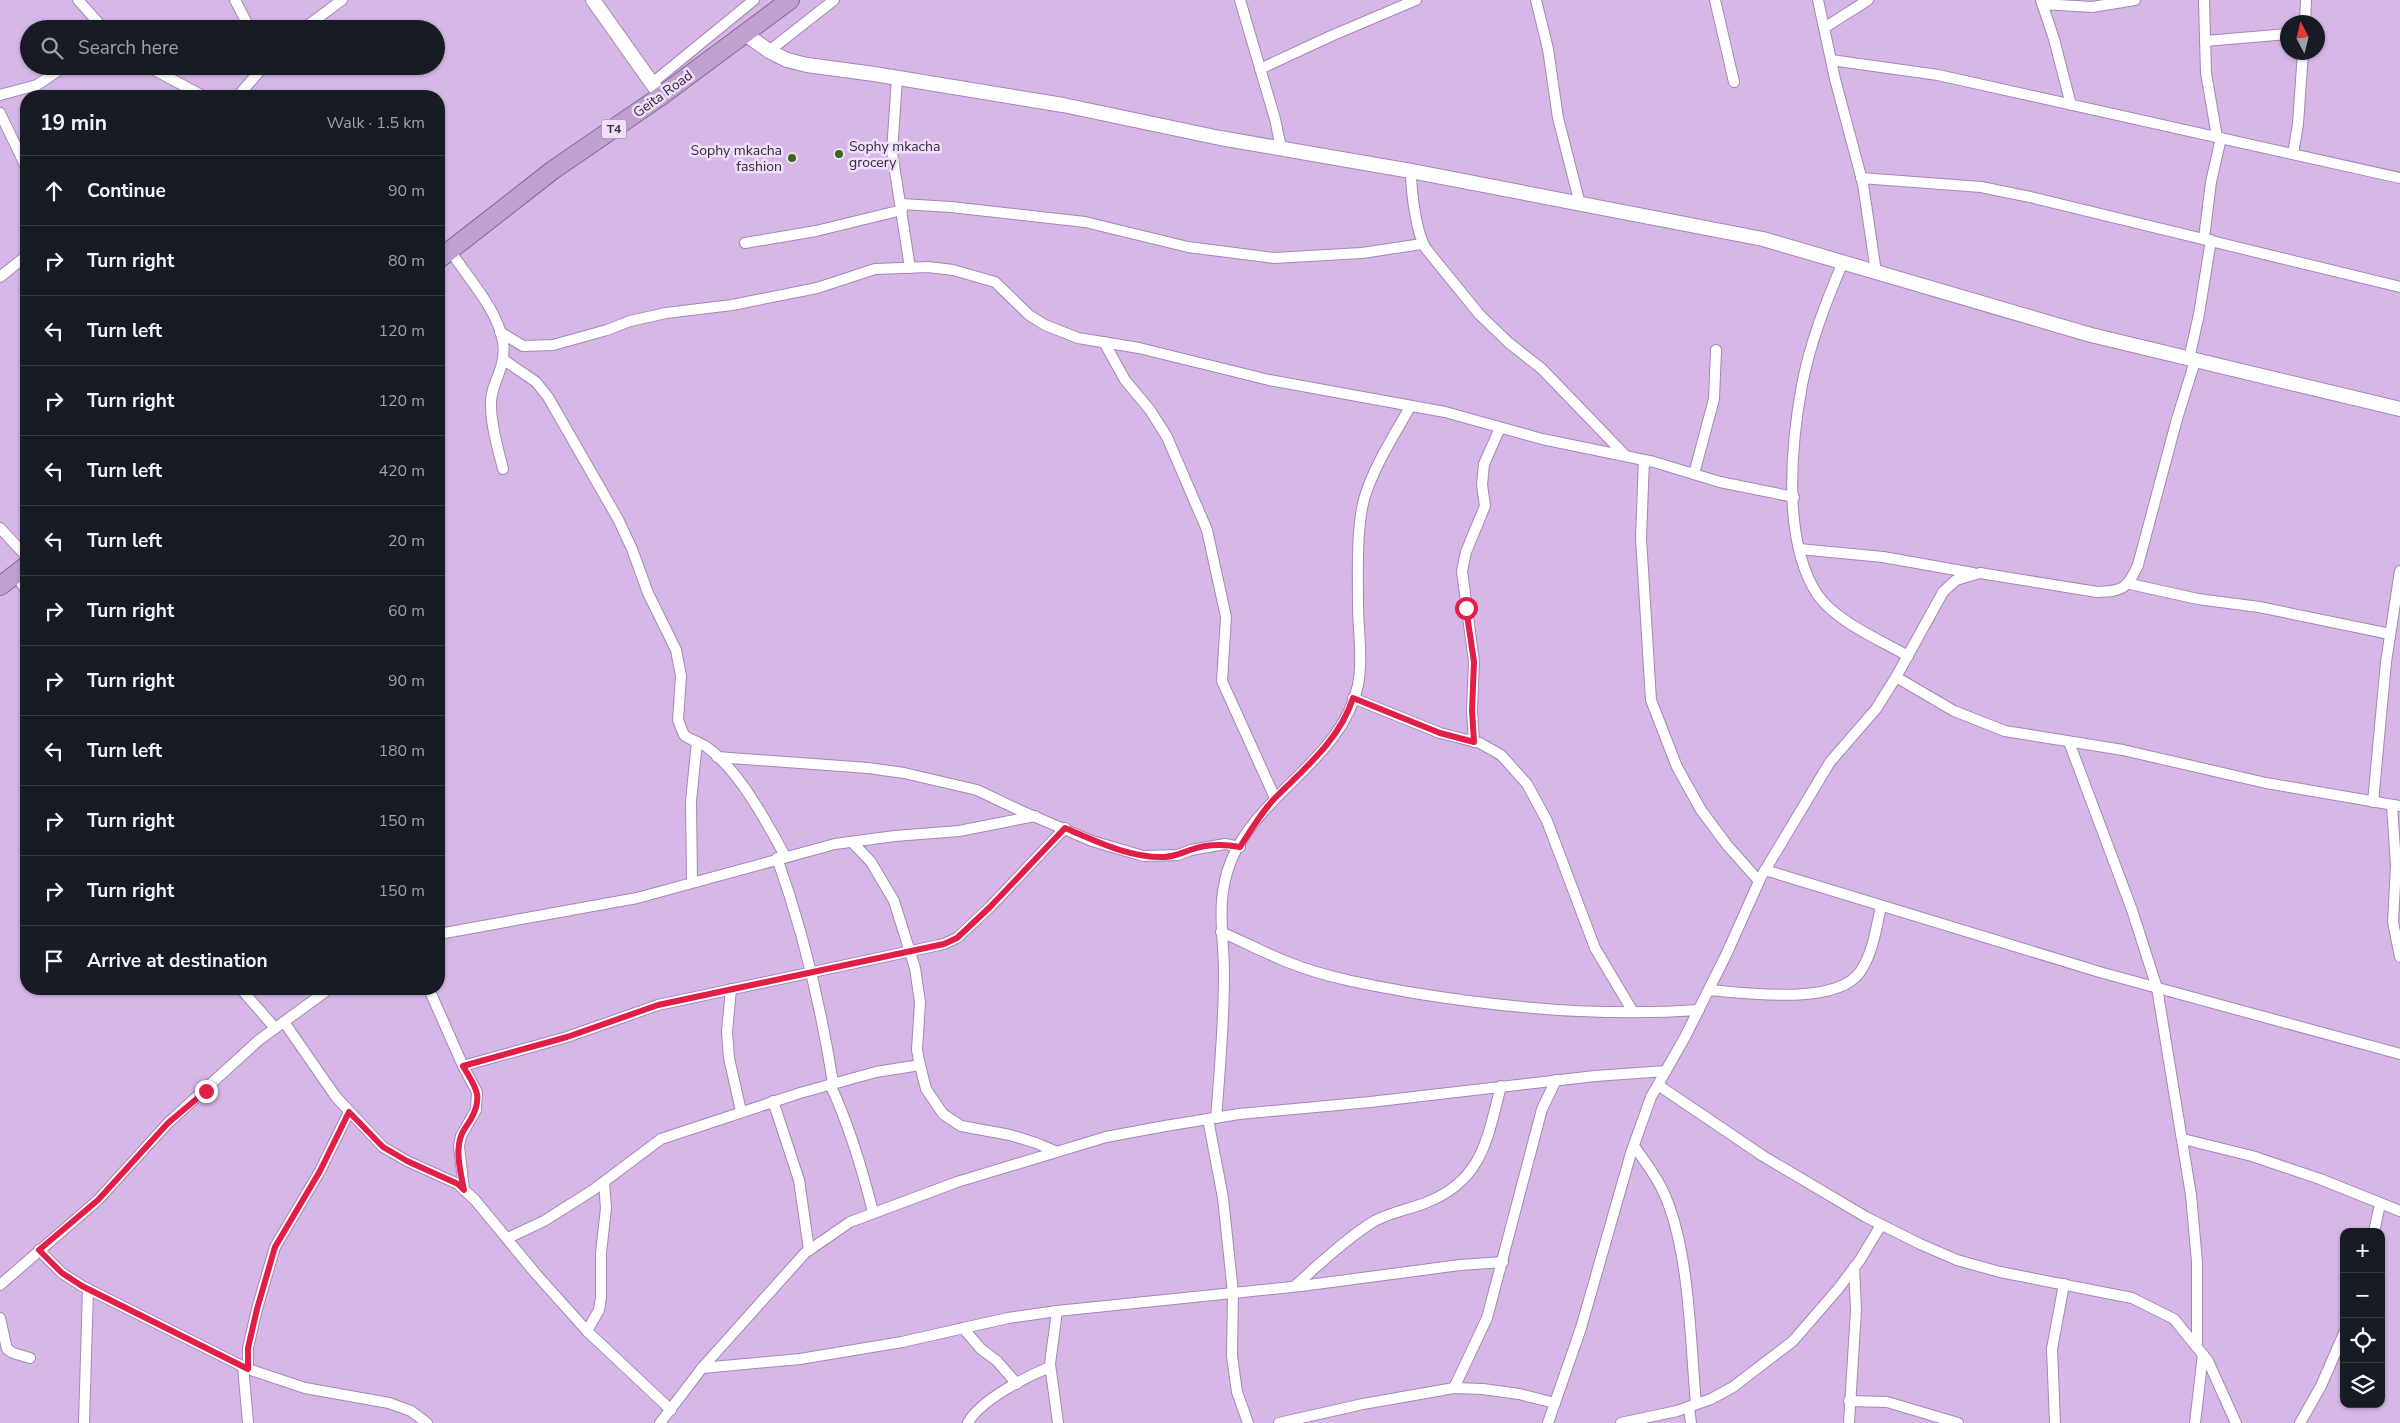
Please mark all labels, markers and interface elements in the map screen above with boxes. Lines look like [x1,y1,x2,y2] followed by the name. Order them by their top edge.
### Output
[2280,15,2325,60] north arrow
[20,20,445,75] search box
[38,34,66,62] icon: search
[78,35,179,61] text: Search here
[629,66,697,122] street label: Geita Road
[40,109,107,137] text: 19 min
[327,112,425,134] text: Walk · 1.5 km
[602,120,626,138] road number: T4
[849,137,940,172] place label: Sophy mkacha grocery
[691,141,782,176] place label: Sophy mkacha fashion
[833,148,845,160] marker: Sophy mkacha grocery
[786,152,798,164] marker: Sophy mkacha fashion
[40,177,68,205] icon: ahead
[87,178,166,204] text: Continue
[388,180,425,202] text: 90 m
[40,247,68,275] icon: right
[87,248,174,274] text: Turn right
[388,250,425,272] text: 80 m
[40,317,68,345] icon: left
[87,318,162,344] text: Turn left
[378,320,425,342] text: 120 m
[40,387,68,415] icon: right
[87,388,174,414] text: Turn right
[378,390,425,412] text: 120 m
[40,457,68,485] icon: left
[87,458,162,484] text: Turn left
[378,460,425,482] text: 420 m
[40,527,68,555] icon: left
[87,528,162,554] text: Turn left
[388,530,425,552] text: 20 m
[40,597,68,625] icon: right
[1455,597,1478,620] route start
[87,598,174,624] text: Turn right
[388,600,425,622] text: 60 m
[40,667,68,695] icon: right
[87,668,174,694] text: Turn right
[388,670,425,692] text: 90 m
[40,737,68,765] icon: left
[87,738,162,764] text: Turn left
[378,740,425,762] text: 180 m
[40,807,68,835] icon: right
[87,808,174,834] text: Turn right
[378,810,425,832] text: 150 m
[40,877,68,905] icon: right
[87,878,174,904] text: Turn right
[378,880,425,902] text: 150 m
[40,947,68,975] icon: arrive
[87,948,268,974] text: Arrive at destination
[195,1080,218,1103] route end
[2340,1228,2385,1408] map controls
[2340,1228,2385,1273] button: +
[2340,1273,2385,1318] button: −
[2340,1318,2385,1363] button: locate
[2340,1363,2385,1408] button: layers

